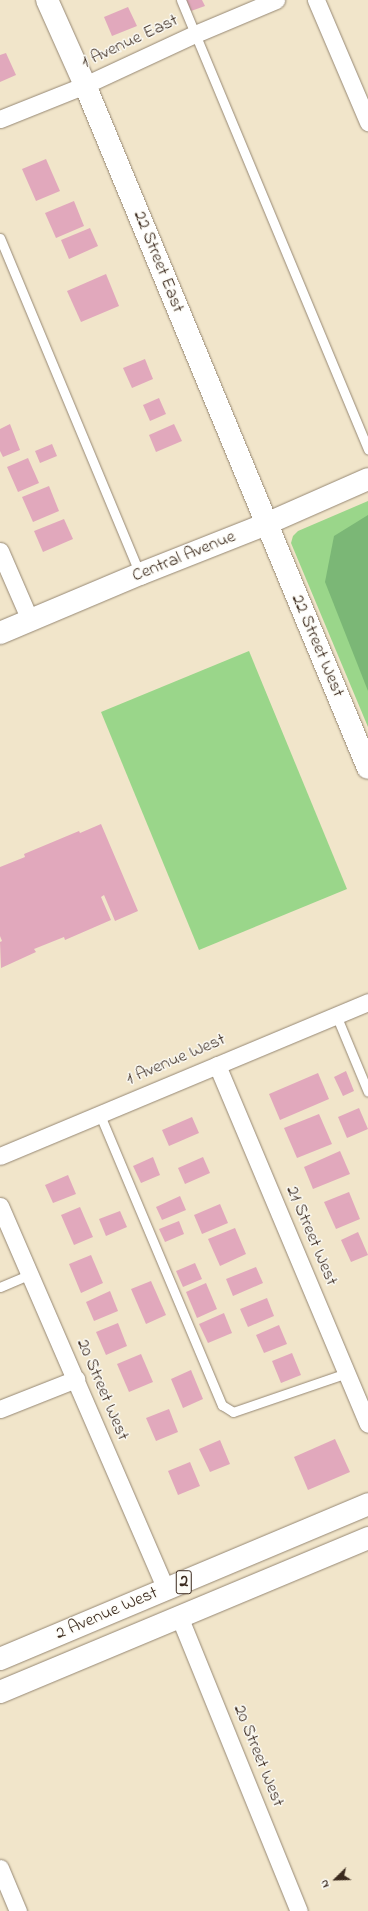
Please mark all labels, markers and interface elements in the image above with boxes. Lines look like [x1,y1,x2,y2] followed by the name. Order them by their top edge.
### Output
[78,10,182,74] street label: 1 Avenue East
[128,208,188,316] street label: 22 Street East
[129,526,239,588] street label: Central Avenue
[286,591,348,701] street label: 22 Street West
[123,1029,229,1091] street label: 1 Avenue West
[280,1183,342,1289] street label: 21 Street West
[71,1336,133,1444] street label: 20 Street West
[175,1567,193,1597] road number: 2
[53,1583,161,1645] street label: 2 Avenue West
[228,1702,288,1810] street label: 20 Street West
[316,1859,356,1899] north arrow
[316,1877,334,1890] text: N

